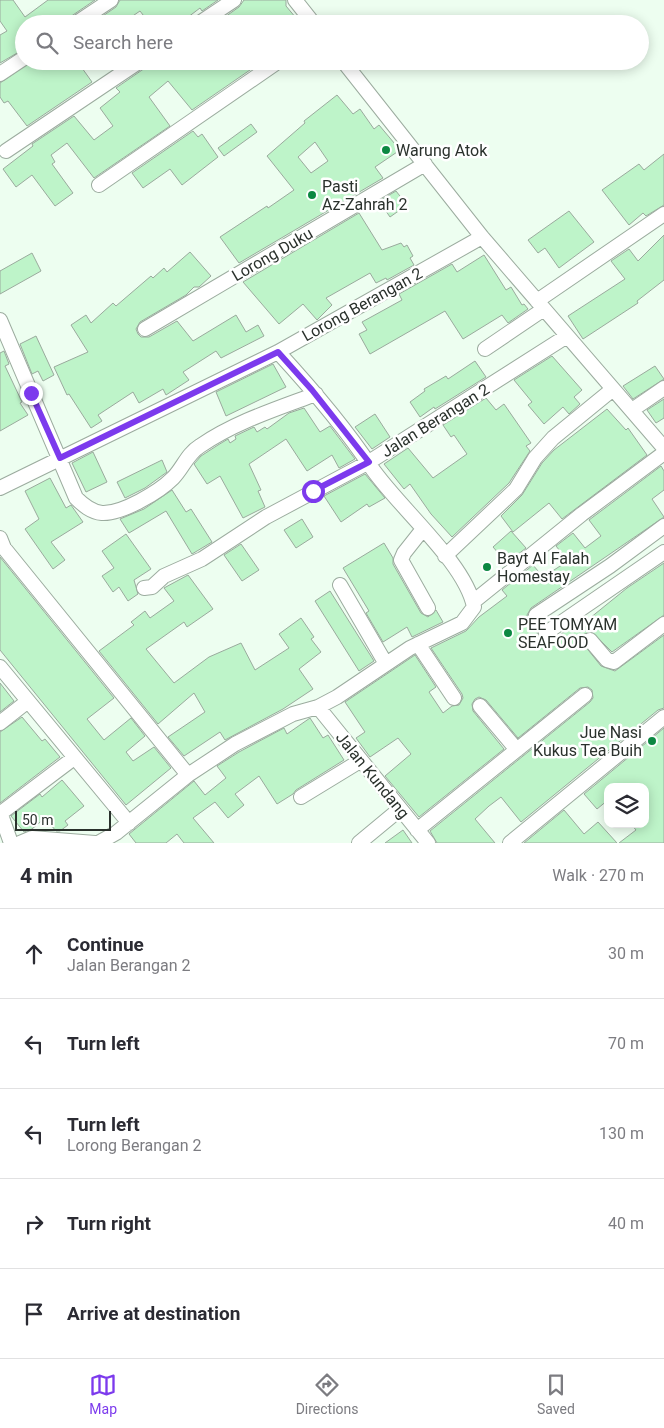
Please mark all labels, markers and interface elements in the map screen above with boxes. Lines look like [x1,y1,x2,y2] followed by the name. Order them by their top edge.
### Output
[15,15,649,70] search box
[33,29,61,57] icon: search
[73,31,173,54] text: Search here
[396,141,488,160] place label: Warung Atok
[380,144,392,156] marker: Warung Atok
[322,177,408,214] place label: Pasti Az-Zahrah 2
[306,189,318,201] marker: Pasti Az-Zahrah 2
[228,224,316,285] street label: Lorong Duku
[299,264,426,345] street label: Lorong Berangan 2
[378,380,493,461] street label: Jalan Berangan 2
[20,382,43,405] route end
[302,480,325,503] route start
[497,549,589,586] place label: Bayt Al Falah Homestay
[481,561,493,573] marker: Bayt Al Falah Homestay
[518,615,617,652] place label: PEE TOMYAM SEAFOOD
[502,627,514,639] marker: PEE TOMYAM SEAFOOD
[533,723,642,760] place label: Jue Nasi Kukus Tea Buih
[332,728,413,822] street label: Jalan Kundang
[646,735,658,747] marker: Jue Nasi Kukus Tea Buih
[604,783,649,828] map controls
[604,783,649,828] button: layers
[15,808,111,831] scale bar
[22,812,54,828] text: 50 m
[20,864,73,888] text: 4 min
[552,866,644,885] text: Walk · 270 m
[67,933,144,956] text: Continue
[20,940,48,968] icon: ahead
[608,944,644,963] text: 30 m
[67,956,191,975] text: Jalan Berangan 2
[20,1030,48,1058] icon: left
[67,1032,140,1055] text: Turn left
[608,1034,644,1053] text: 70 m
[67,1113,140,1136] text: Turn left
[20,1120,48,1148] icon: left
[599,1124,644,1143] text: 130 m
[67,1136,202,1155] text: Lorong Berangan 2
[20,1210,48,1238] icon: right
[67,1212,151,1235] text: Turn right
[608,1214,644,1233] text: 40 m
[20,1300,48,1328] icon: arrive
[67,1302,240,1325] text: Arrive at destination
[89,1371,117,1417] tab: Map
[296,1371,359,1417] tab: Directions
[537,1371,575,1417] tab: Saved

